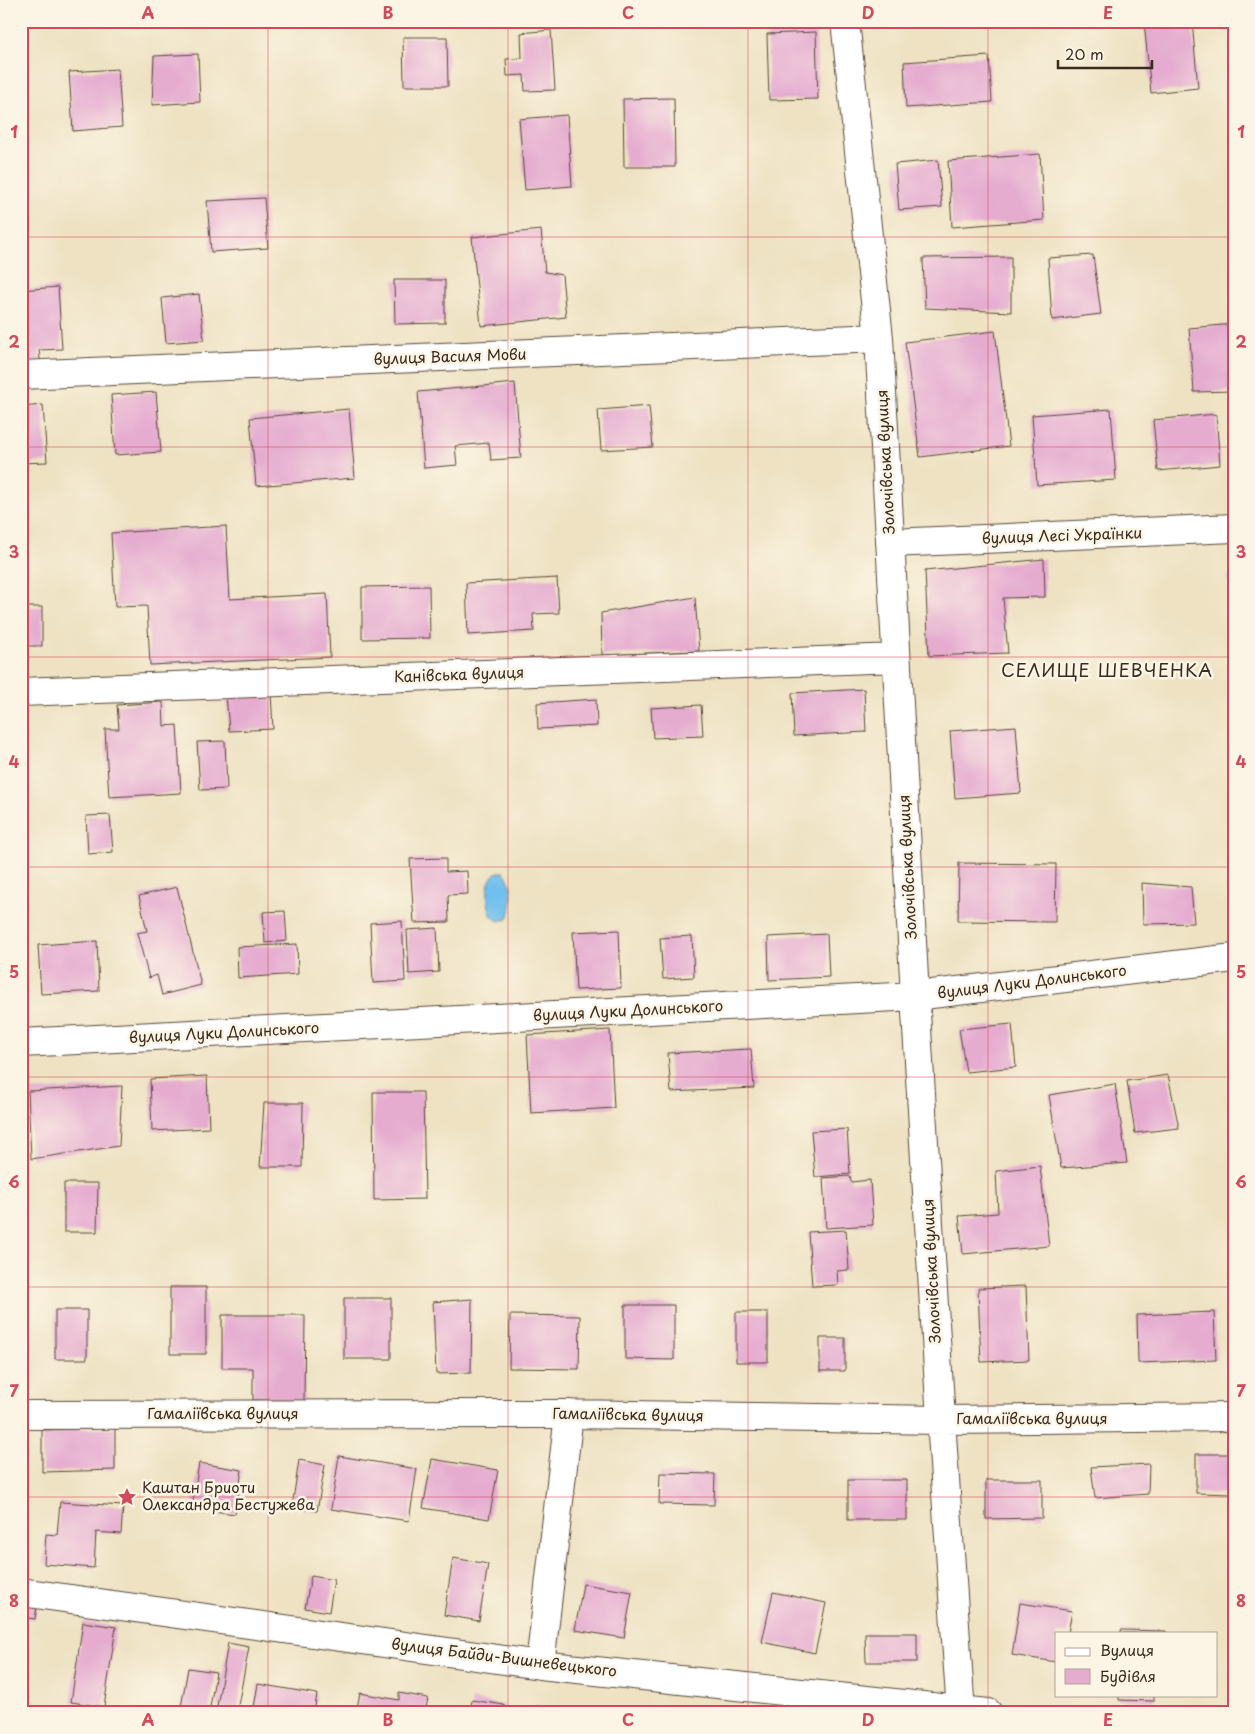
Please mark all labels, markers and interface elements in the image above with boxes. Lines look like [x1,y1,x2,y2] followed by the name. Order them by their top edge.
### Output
[142,0,155,24] text: A
[383,0,394,24] text: B
[622,0,634,24] text: C
[862,0,874,24] text: D
[1103,0,1113,24] text: E
[1058,38,1151,70] scale bar
[1065,42,1104,65] text: 20 m
[10,119,18,143] text: 1
[1237,119,1245,143] text: 1
[8,329,20,353] text: 2
[1235,329,1247,353] text: 2
[373,341,527,370] street label: вулиця Василя Мови
[869,389,900,535] street label: Золочівська вулиця
[981,520,1143,549] street label: вулиця Лесі Українки
[9,539,19,563] text: 3
[1236,539,1246,563] text: 3
[1001,656,1213,683] district label: СЕЛИЩЕ ШЕВЧЕНКА
[393,660,524,687] street label: Канівська вулиця
[9,749,20,773] text: 4
[1236,749,1247,773] text: 4
[891,794,922,940] street label: Золочівська вулиця
[936,957,1128,1004] street label: вулиця Луки Долинського
[9,959,19,983] text: 5
[1236,959,1246,983] text: 5
[532,993,724,1026] street label: вулиця Луки Долинського
[128,1015,320,1048] street label: вулиця Луки Долинського
[8,1169,20,1193] text: 6
[1235,1169,1247,1193] text: 6
[915,1198,946,1344] street label: Золочівська вулиця
[9,1378,19,1402] text: 7
[1236,1378,1246,1402] text: 7
[147,1401,299,1424] street label: Гамаліївська вулиця
[552,1401,704,1426] street label: Гамаліївська вулиця
[956,1406,1108,1429] street label: Гамаліївська вулиця
[142,1475,315,1515] place label: Каштан Бриоти Олександра Бестужева
[116,1486,138,1508] place icon: Каштан Бриоти Олександра Бестужева
[9,1588,19,1612] text: 8
[1236,1588,1246,1612] text: 8
[390,1631,618,1682] street label: вулиця Байди-Вишневецького
[1055,1632,1218,1696] legend
[1100,1638,1154,1661] text: Вулиця
[1100,1664,1156,1687] text: Будівля
[142,1707,155,1731] text: A
[383,1707,394,1731] text: B
[622,1707,634,1731] text: C
[862,1707,874,1731] text: D
[1103,1707,1113,1731] text: E

